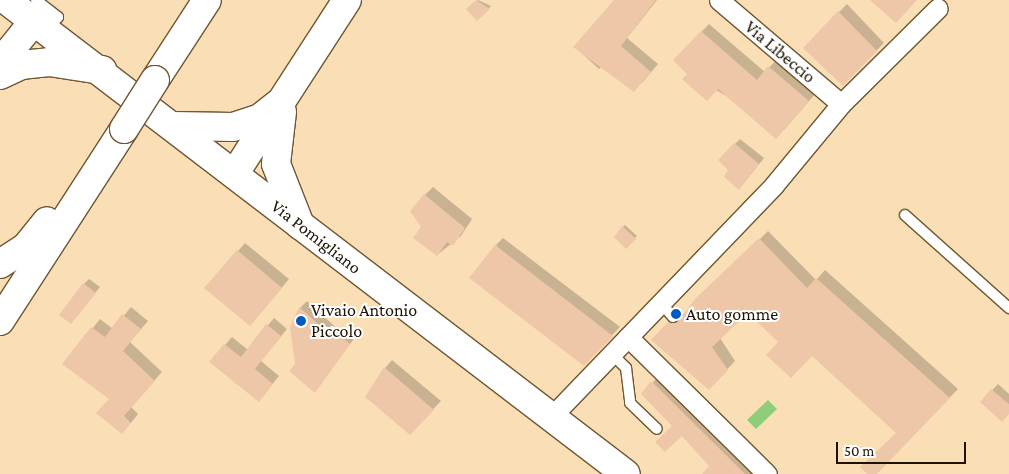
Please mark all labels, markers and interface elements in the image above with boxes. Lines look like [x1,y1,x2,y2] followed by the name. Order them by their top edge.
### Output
[740,16,820,88] street label: Via Libeccio
[267,195,365,279] street label: Via Pomigliano
[311,300,417,342] place label: Vivaio Antonio Piccolo
[686,303,778,325] place label: Auto gomme
[670,308,682,320] marker: Auto gomme
[295,315,307,327] marker: Vivaio Antonio Piccolo
[839,432,969,464] scale bar
[844,443,874,459] text: 50 m

